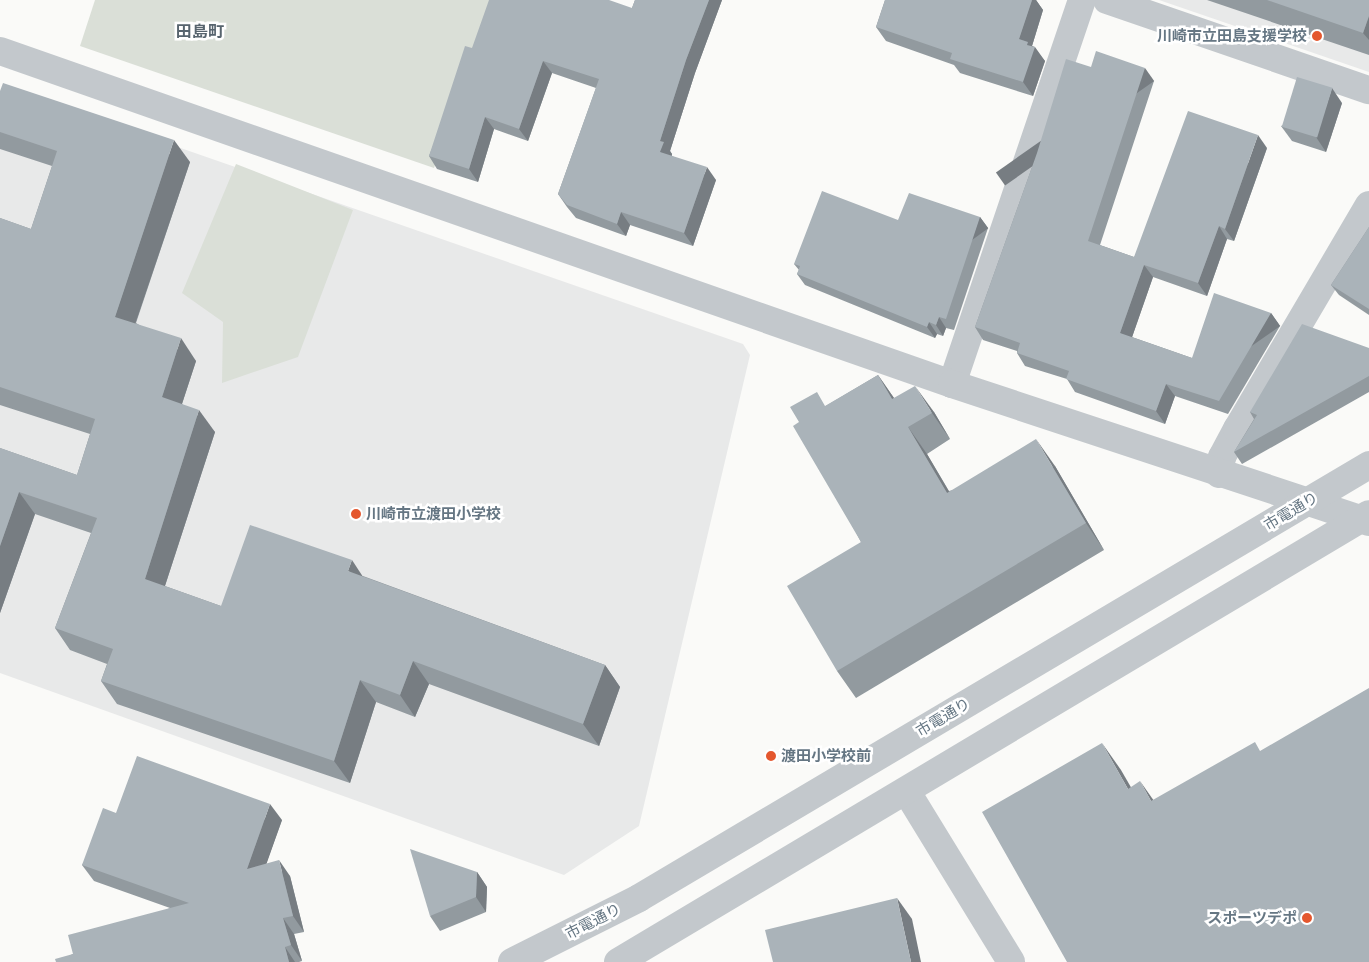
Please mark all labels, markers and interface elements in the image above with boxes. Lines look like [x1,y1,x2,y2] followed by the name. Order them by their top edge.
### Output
[176,22,224,42] district label: 田島町
[1157,27,1307,45] place label: 川崎市立田島支援学校
[1311,30,1323,42] marker: 川崎市立田島支援学校
[1261,488,1321,534] street label: 市電通り
[366,505,501,523] place label: 川崎市立渡田小学校
[350,508,362,520] marker: 川崎市立渡田小学校
[913,694,973,740] street label: 市電通り
[781,747,871,765] place label: 渡田小学校前
[765,750,777,762] marker: 渡田小学校前
[562,899,624,943] street label: 市電通り
[1207,909,1297,927] place label: スポーツデポ
[1301,912,1313,924] marker: スポーツデポ

